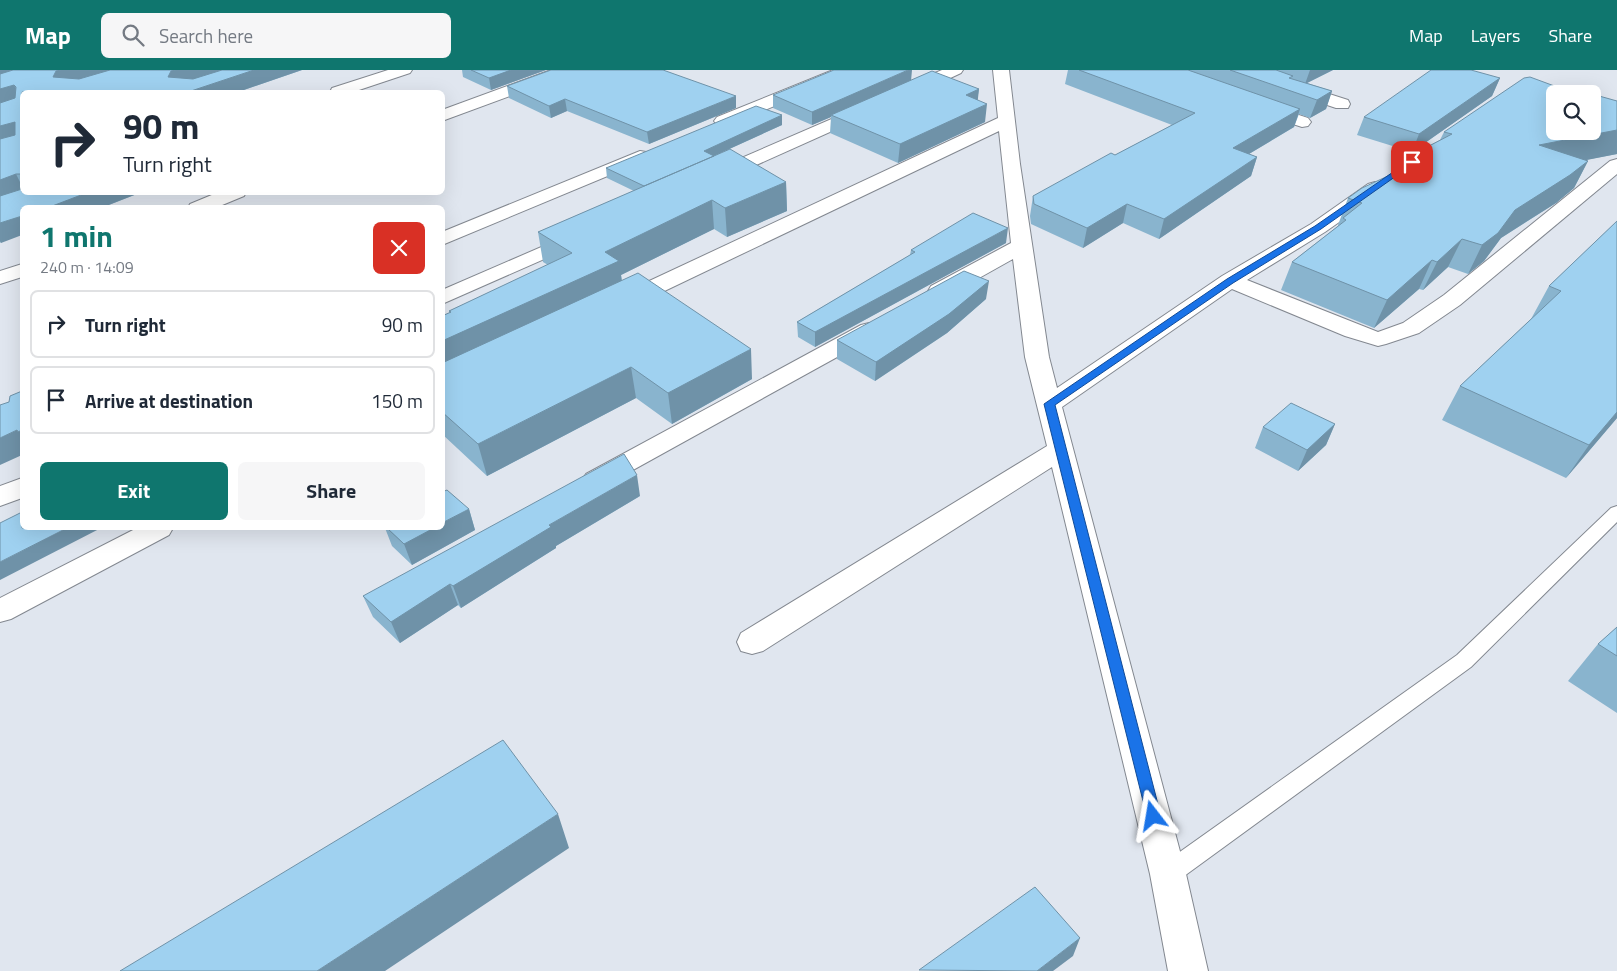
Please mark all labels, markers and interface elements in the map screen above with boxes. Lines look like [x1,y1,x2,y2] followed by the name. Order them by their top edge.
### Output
[101,13,451,58] search box
[25,17,71,53] text: Map
[119,21,147,49] icon: search
[159,21,253,50] text: Search here
[1409,22,1443,49] text: Map
[1471,22,1520,49] text: Layers
[1548,22,1592,49] text: Share
[1546,85,1601,140] map controls
[1546,85,1601,140] button: search
[123,99,199,153] text: 90 m
[40,110,105,175] icon: right
[1391,141,1433,183] pin
[123,147,212,181] text: Turn right
[1398,148,1426,176] icon: arrive
[40,213,113,259] text: 1 min
[373,222,425,274] button: close
[40,255,134,279] text: 240 m · 14:09
[42,310,70,338] icon: right
[85,310,166,339] text: Turn right
[382,310,423,339] text: 90 m
[42,386,70,414] icon: arrive
[85,386,253,415] text: Arrive at destination
[371,386,423,415] text: 150 m
[40,462,228,520] button: Exit
[238,462,425,520] button: Share
[1126,789,1178,841] position arrow

